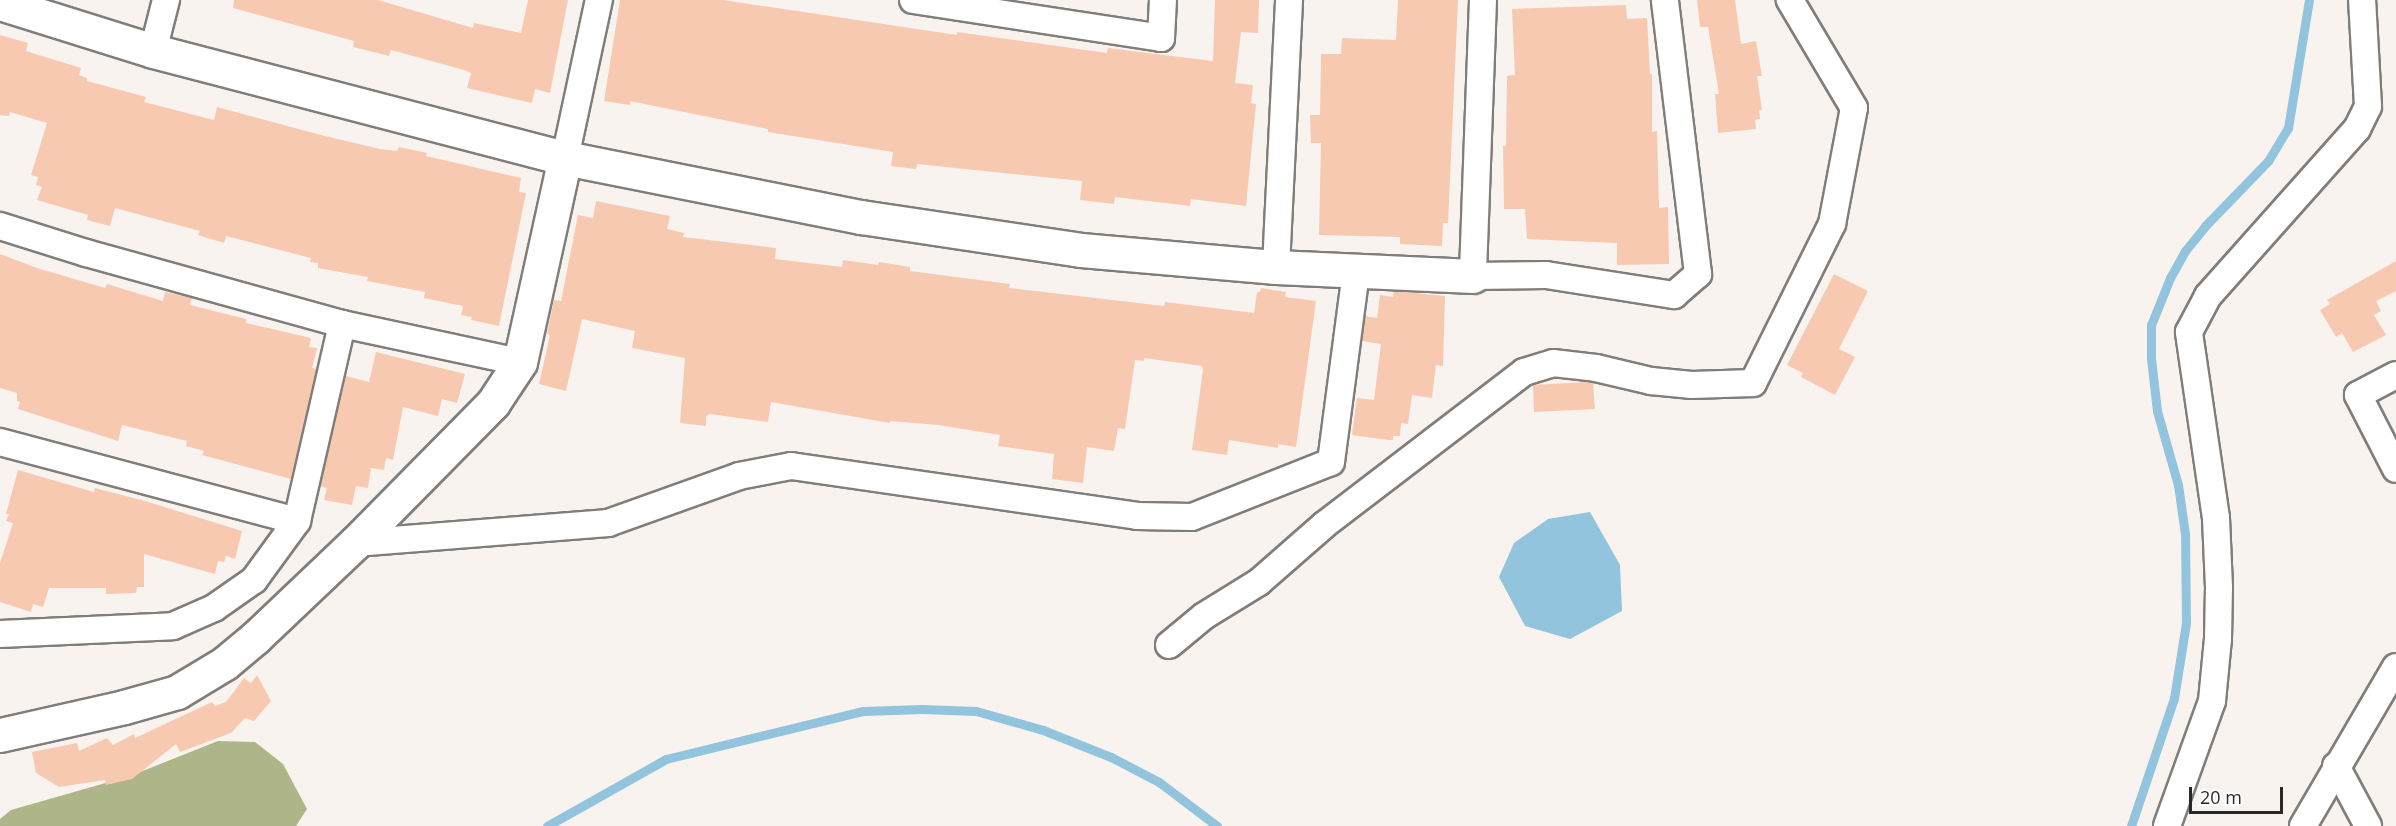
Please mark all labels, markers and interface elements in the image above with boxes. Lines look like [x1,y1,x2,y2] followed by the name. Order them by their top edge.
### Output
[2192,775,2286,813] scale bar
[2200,785,2242,809] text: 20 m

